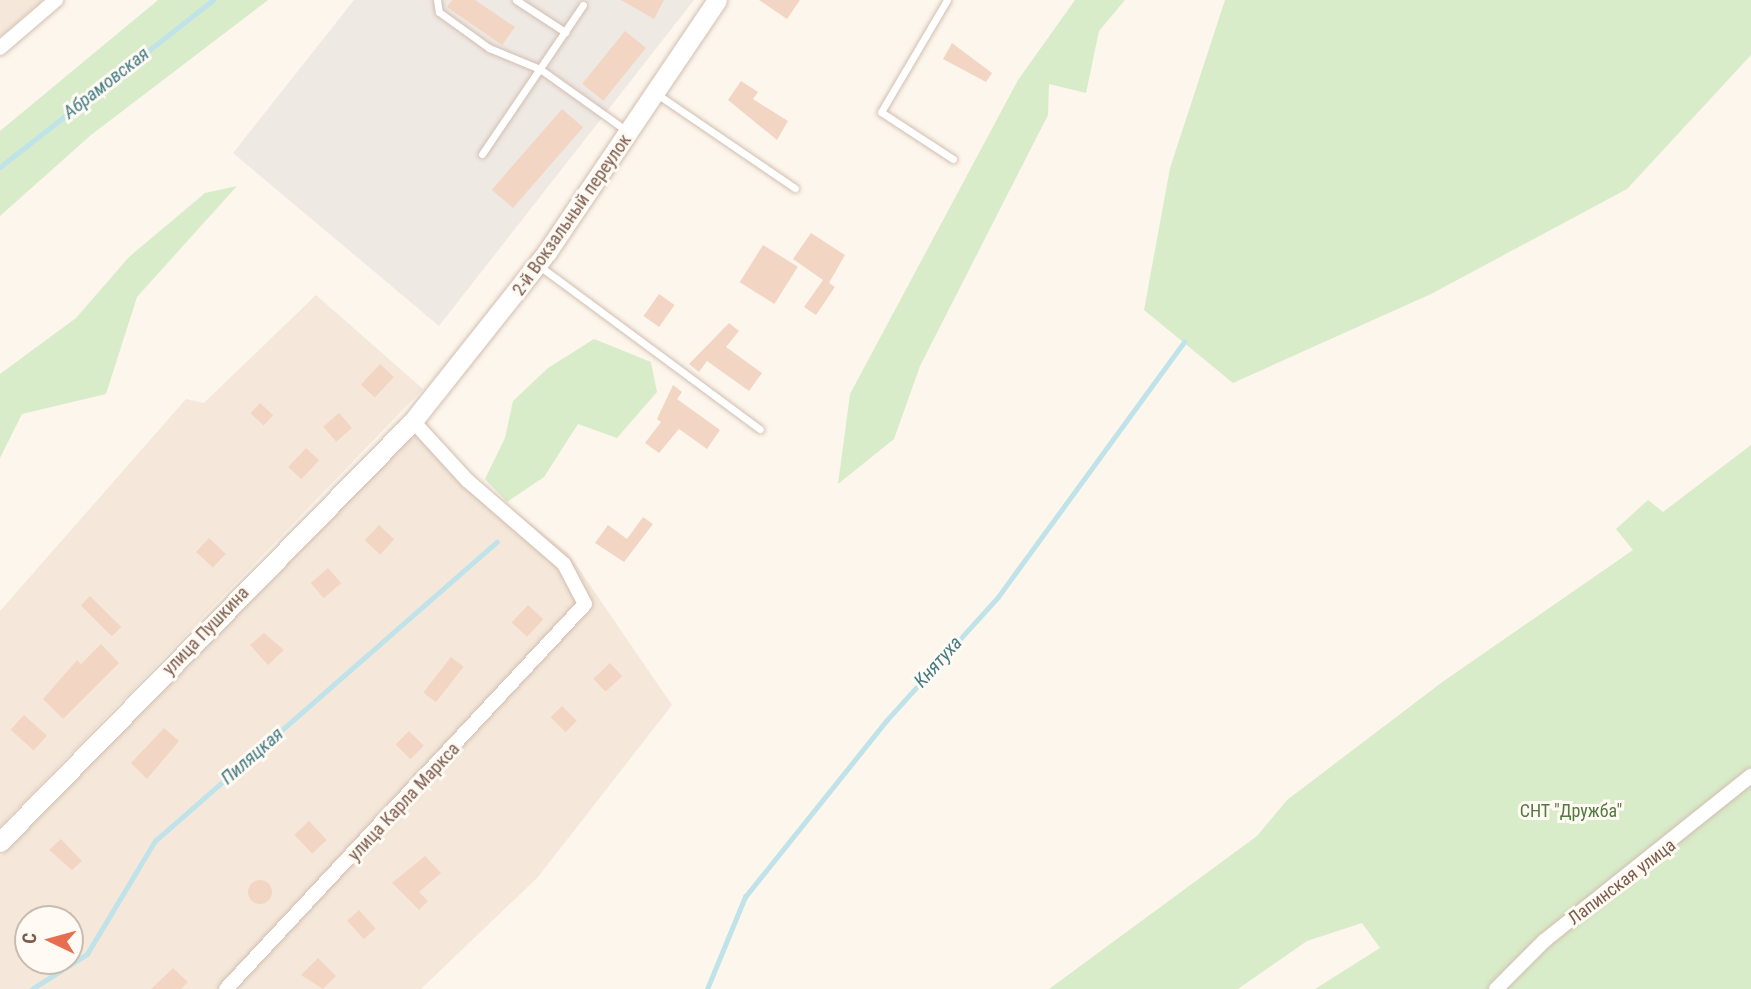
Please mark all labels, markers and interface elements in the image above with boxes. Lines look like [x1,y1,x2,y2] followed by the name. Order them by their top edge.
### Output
[58,42,154,124] water label: Абрамовская
[508,130,636,300] street label: 2-й Вокзальный переулок
[158,582,254,680] street label: улица Пушкина
[909,632,967,692] water label: Княтуха
[216,723,288,789] water label: Пиляцкая
[344,738,464,866] street label: улица Карла Маркса
[1520,800,1622,822] park label: СНТ "Дружба"
[1564,835,1680,929] street label: Лапинская улица
[14,905,84,975] north arrow
[18,932,42,945] text: С

